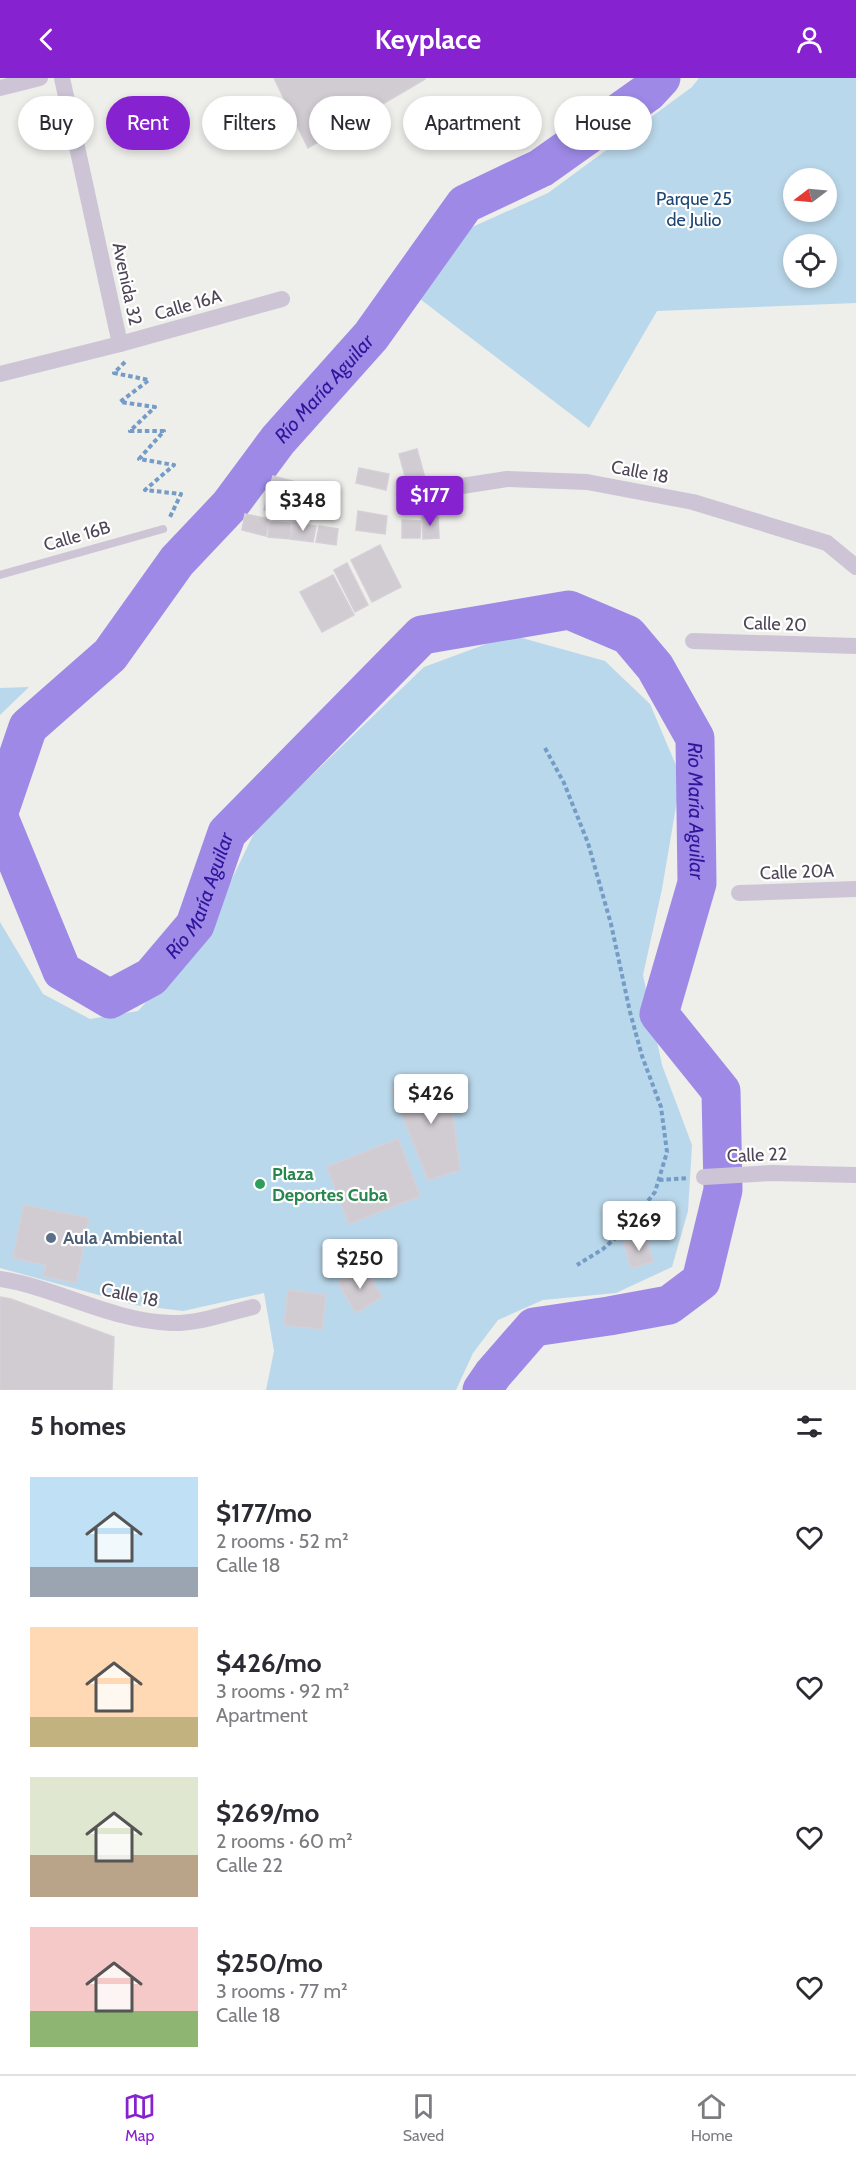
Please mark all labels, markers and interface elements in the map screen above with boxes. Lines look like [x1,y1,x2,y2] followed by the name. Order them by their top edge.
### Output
[30,23,63,56] icon: back
[375,23,481,56] text: Keyplace
[793,23,826,56] icon: person
[18,96,94,150] chip: Buy
[106,96,190,150] chip: Rent
[202,96,297,150] chip: Filters
[309,96,391,150] chip: New
[403,96,542,150] chip: Apartment
[554,96,652,150] chip: House
[783,168,837,222] north arrow
[783,168,837,288] map controls
[656,188,732,231] park label: Parque 25 de Julio
[783,234,837,288] button: locate
[107,241,147,327] street label: Avenida 32
[152,285,224,325] street label: Calle 16A
[269,329,379,448] water label: Río María Aguilar
[609,456,671,488] street label: Calle 18
[394,476,466,527] pin: $177
[267,481,339,532] pin: $348
[410,483,450,507] text: $177
[280,488,326,512] text: $348
[41,516,113,556] street label: Calle 16B
[743,612,807,636] street label: Calle 20
[683,742,709,880] water label: Río María Aguilar
[160,829,239,963] water label: Río María Aguilar
[759,860,835,884] street label: Calle 20A
[395,1074,467,1125] pin: $426
[408,1081,454,1105] text: $426
[727,1143,787,1167] street label: Calle 22
[272,1163,388,1206] place label: Plaza Deportes Cuba
[253,1177,267,1191] marker: Plaza Deportes Cuba
[603,1201,675,1252] pin: $269
[617,1208,661,1232] text: $269
[63,1227,182,1249] place label: Aula Ambiental
[44,1231,58,1245] marker: Aula Ambiental
[324,1239,396,1290] pin: $250
[336,1246,384,1270] text: $250
[99,1278,161,1312] street label: Calle 18
[30,1410,126,1442] text: 5 homes
[793,1410,826,1443] icon: filters
[216,1497,312,1529] text: $177/mo
[78,1501,150,1573] icon: home
[793,1521,826,1554] icon: heart
[216,1529,349,1553] text: 2 rooms · 52 m²
[216,1553,281,1577] text: Calle 18
[216,1647,322,1679] text: $426/mo
[78,1651,150,1723] icon: home
[793,1671,826,1704] icon: heart
[216,1679,349,1703] text: 3 rooms · 92 m²
[216,1703,308,1727] text: Apartment
[216,1797,319,1829] text: $269/mo
[78,1801,150,1873] icon: home
[793,1821,826,1854] icon: heart
[216,1829,353,1853] text: 2 rooms · 60 m²
[216,1853,283,1877] text: Calle 22
[216,1947,323,1979] text: $250/mo
[78,1951,150,2023] icon: home
[793,1971,826,2004] icon: heart
[216,1979,348,2003] text: 3 rooms · 77 m²
[216,2003,281,2027] text: Calle 18
[123,2090,156,2145] tab: Map
[403,2090,444,2145] tab: Saved
[691,2090,733,2145] tab: Home

